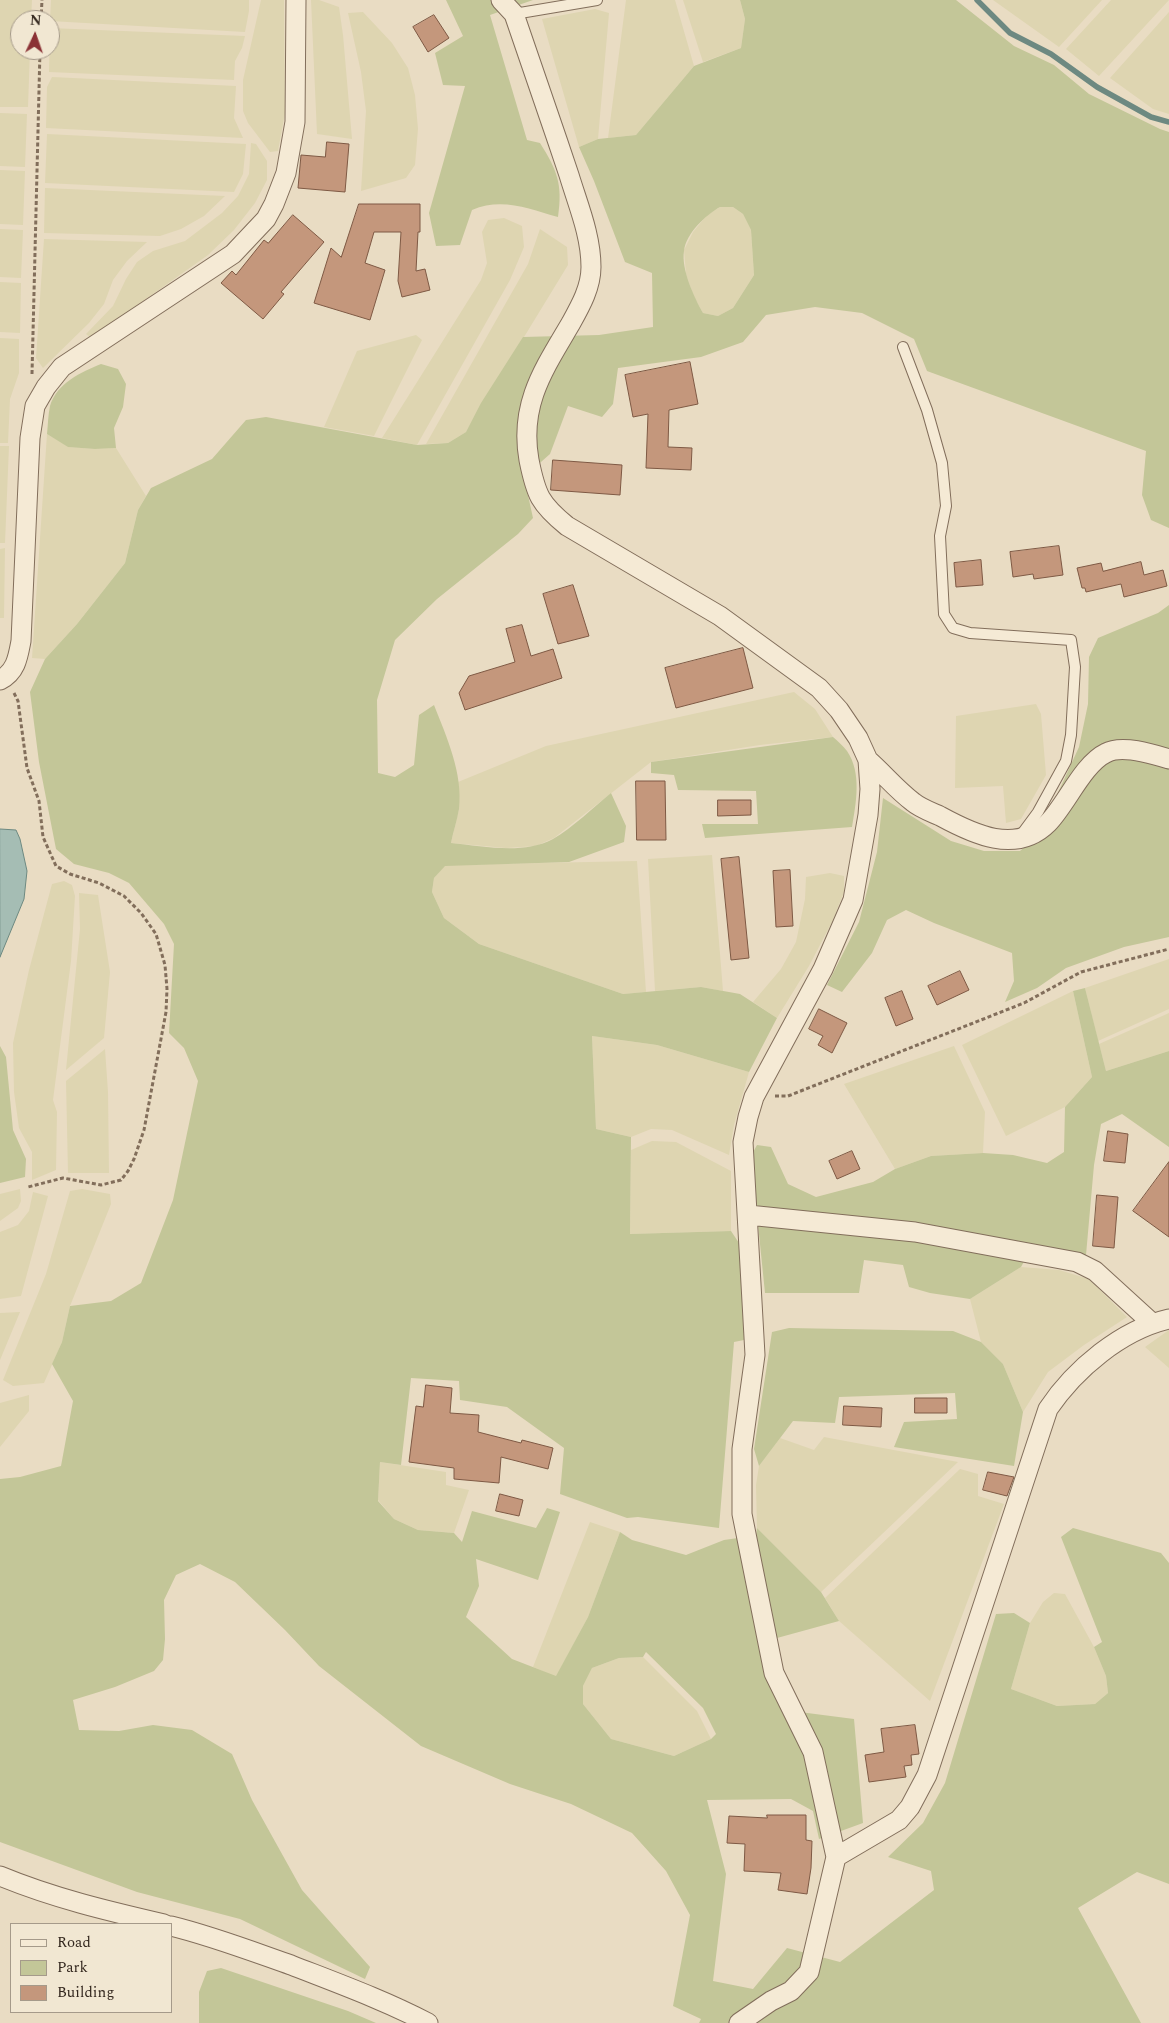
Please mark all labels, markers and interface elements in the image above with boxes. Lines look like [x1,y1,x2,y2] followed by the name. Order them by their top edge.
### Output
[10,10,60,60] north arrow
[29,10,42,31] text: N
[10,1923,172,2013] legend
[57,1931,91,1954] text: Road
[57,1956,88,1979] text: Park
[57,1981,114,2004] text: Building

